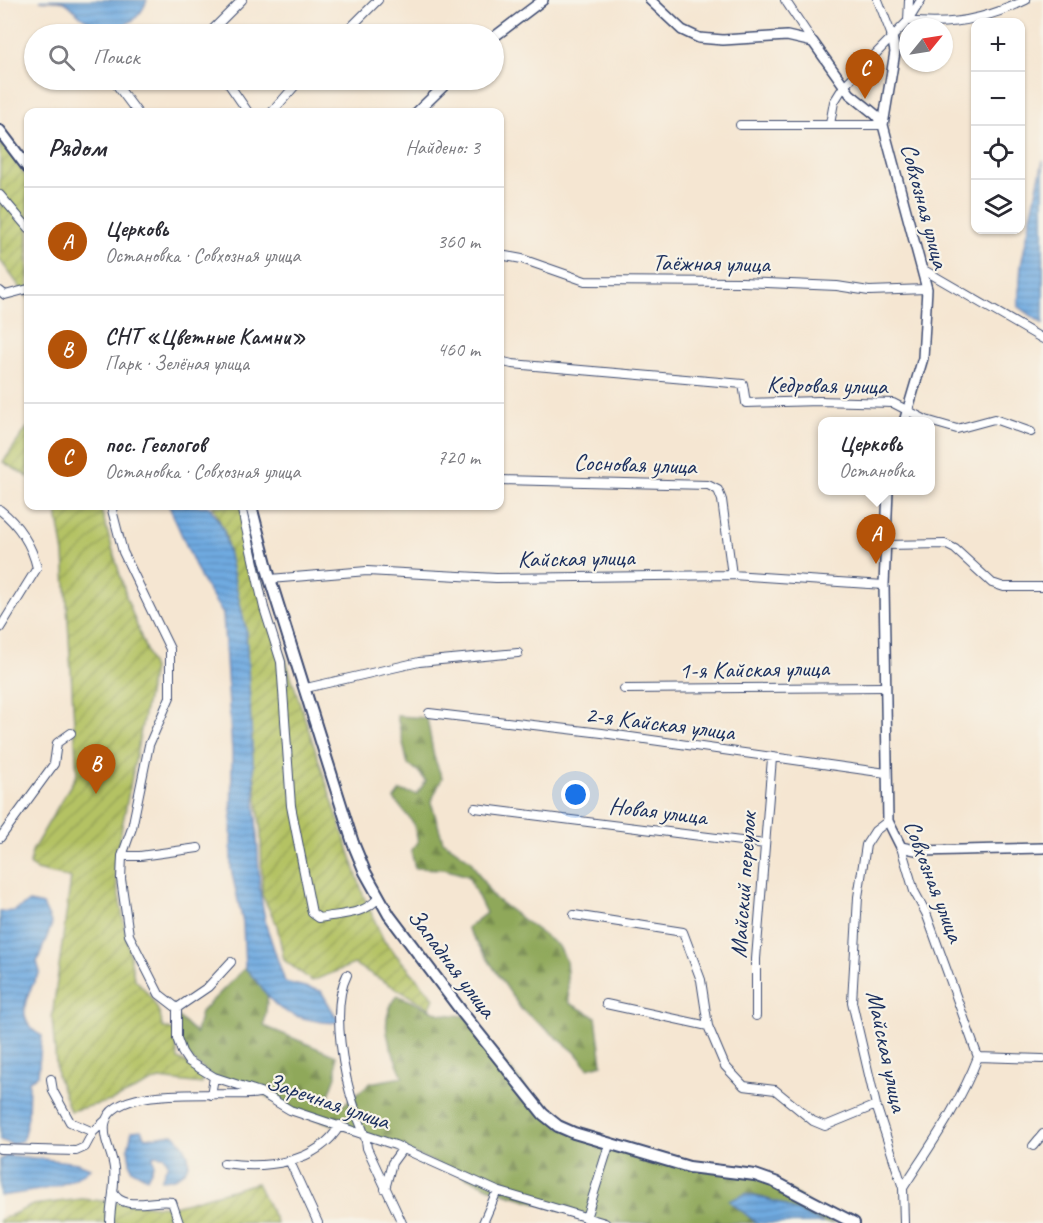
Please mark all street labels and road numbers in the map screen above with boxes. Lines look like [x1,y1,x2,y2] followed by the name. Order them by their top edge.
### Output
[894,140,957,273] street label: Совхозная улица
[652,247,771,279] street label: Таёжная улица
[766,369,889,401] street label: Кедровая улица
[573,447,698,481] street label: Сосновая улица
[517,542,636,574] street label: Кайская улица
[679,653,831,685] street label: 1-я Кайская улица
[584,699,738,747] street label: 2-я Кайская улица
[607,790,711,832] street label: Новая улица
[723,809,763,959] street label: Майский переулок
[897,816,972,948] street label: Совхозная улица
[401,902,504,1025] street label: Западная улица
[860,988,915,1116] street label: Майская улица
[262,1066,395,1137] street label: Заречная улица

